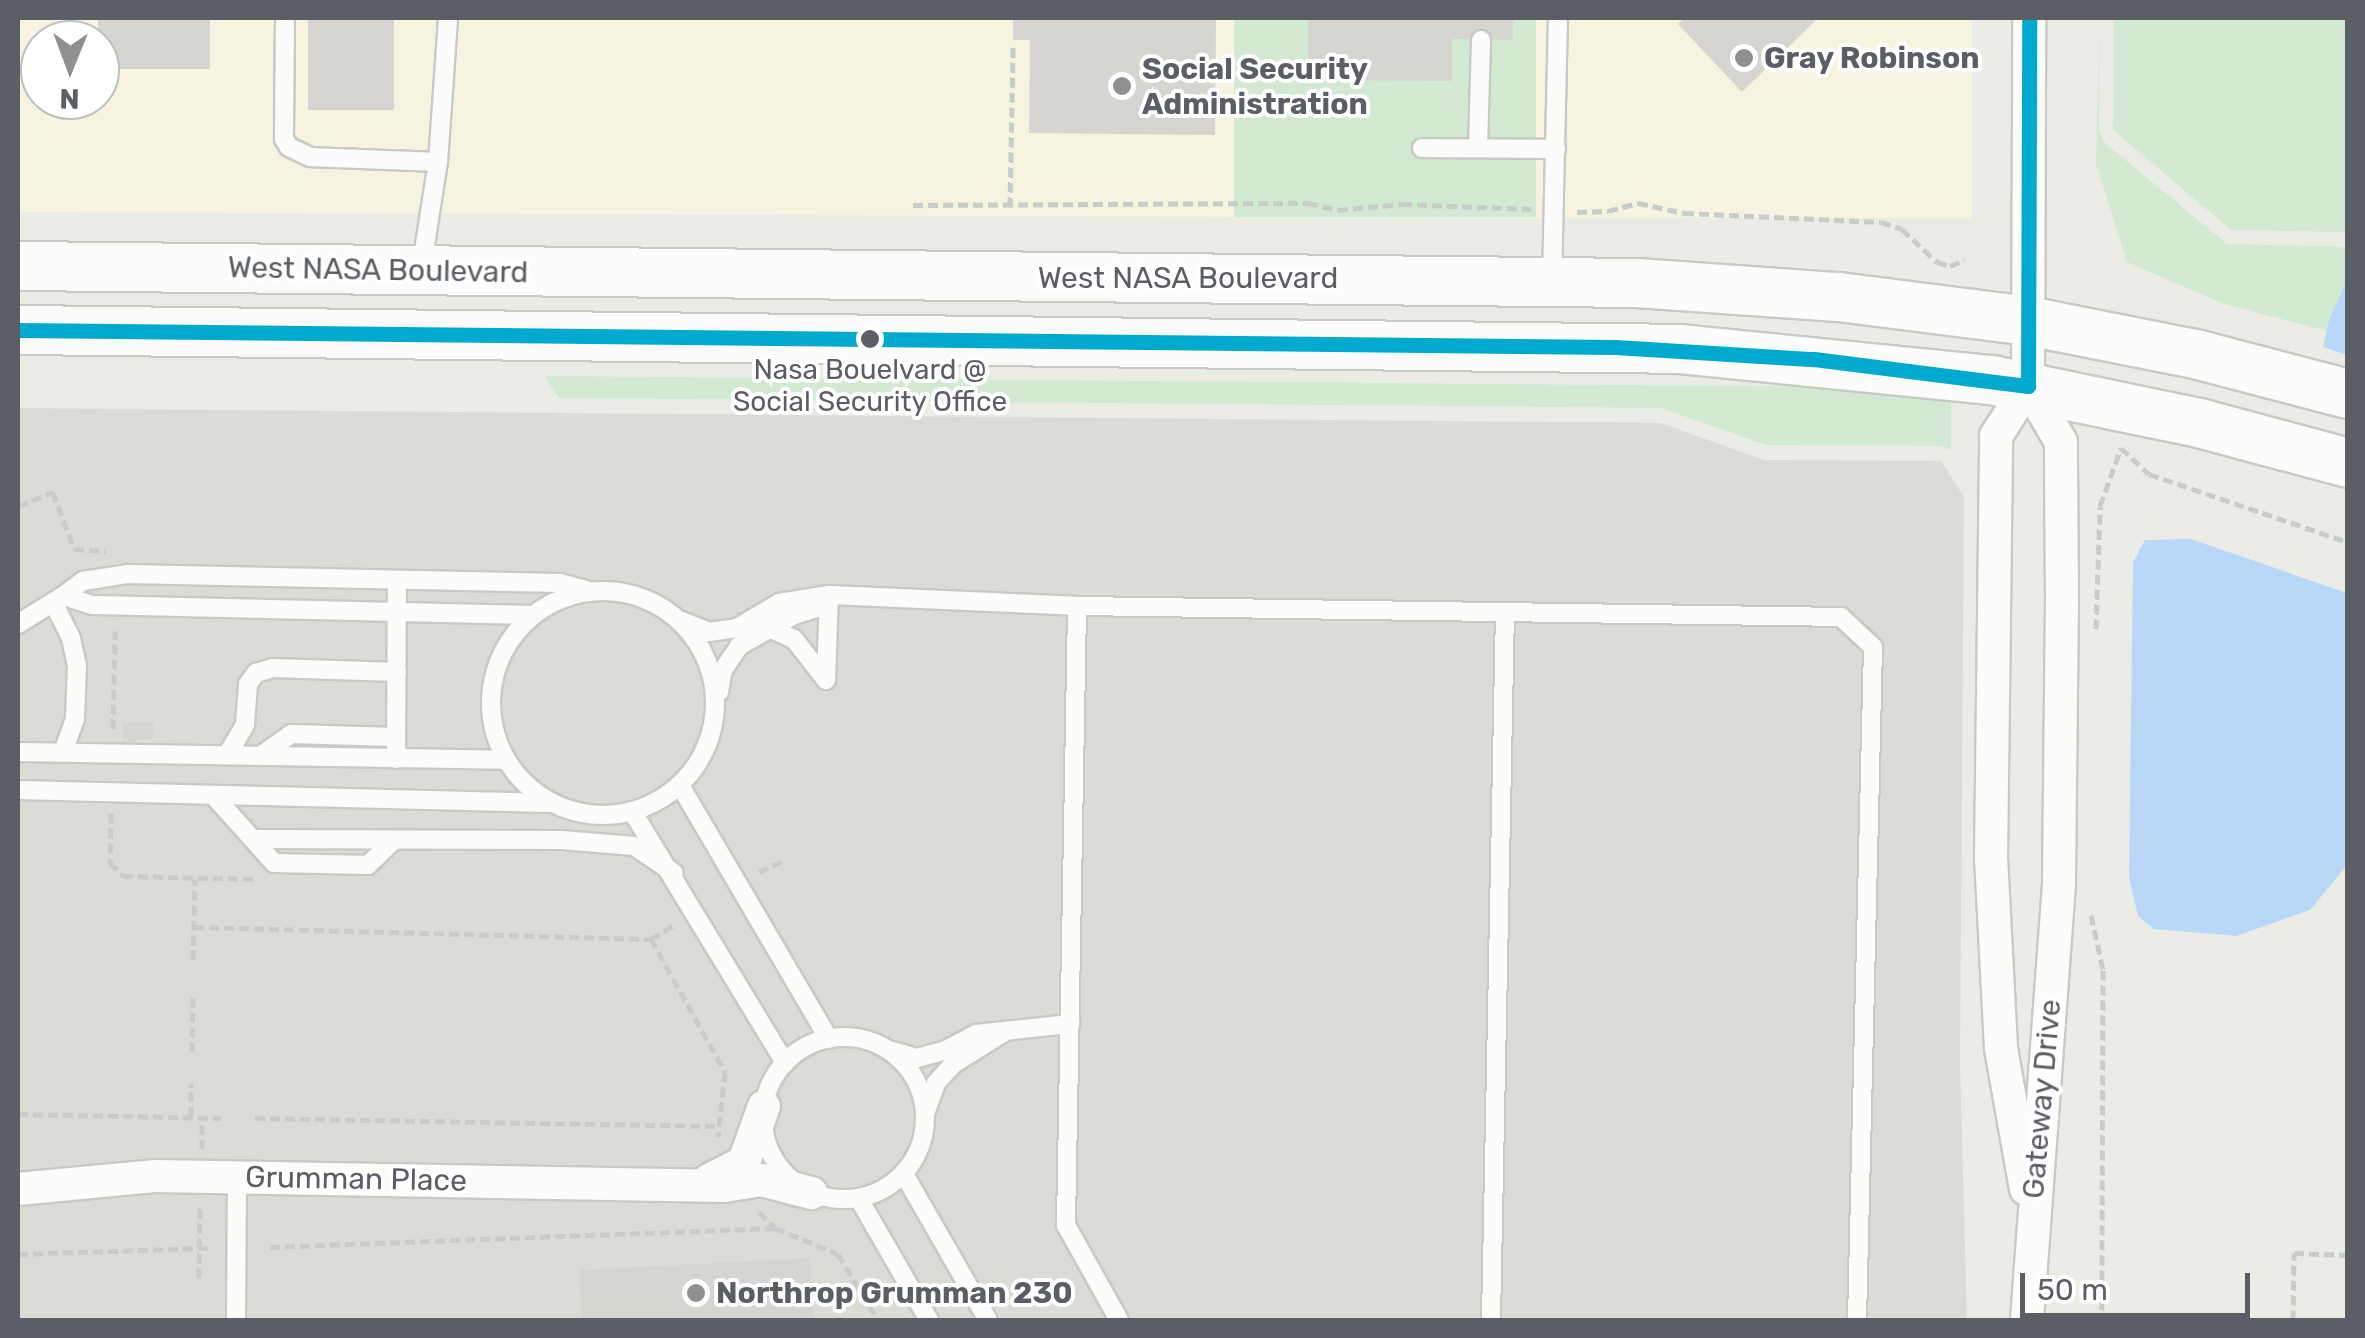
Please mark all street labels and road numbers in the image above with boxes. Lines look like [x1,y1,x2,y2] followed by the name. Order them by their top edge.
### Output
[227,249,529,291] street label: West NASA Boulevard
[1037,260,1339,296] street label: West NASA Boulevard
[2015,997,2069,1201] street label: Gateway Drive
[245,1159,467,1199] street label: Grumman Place

